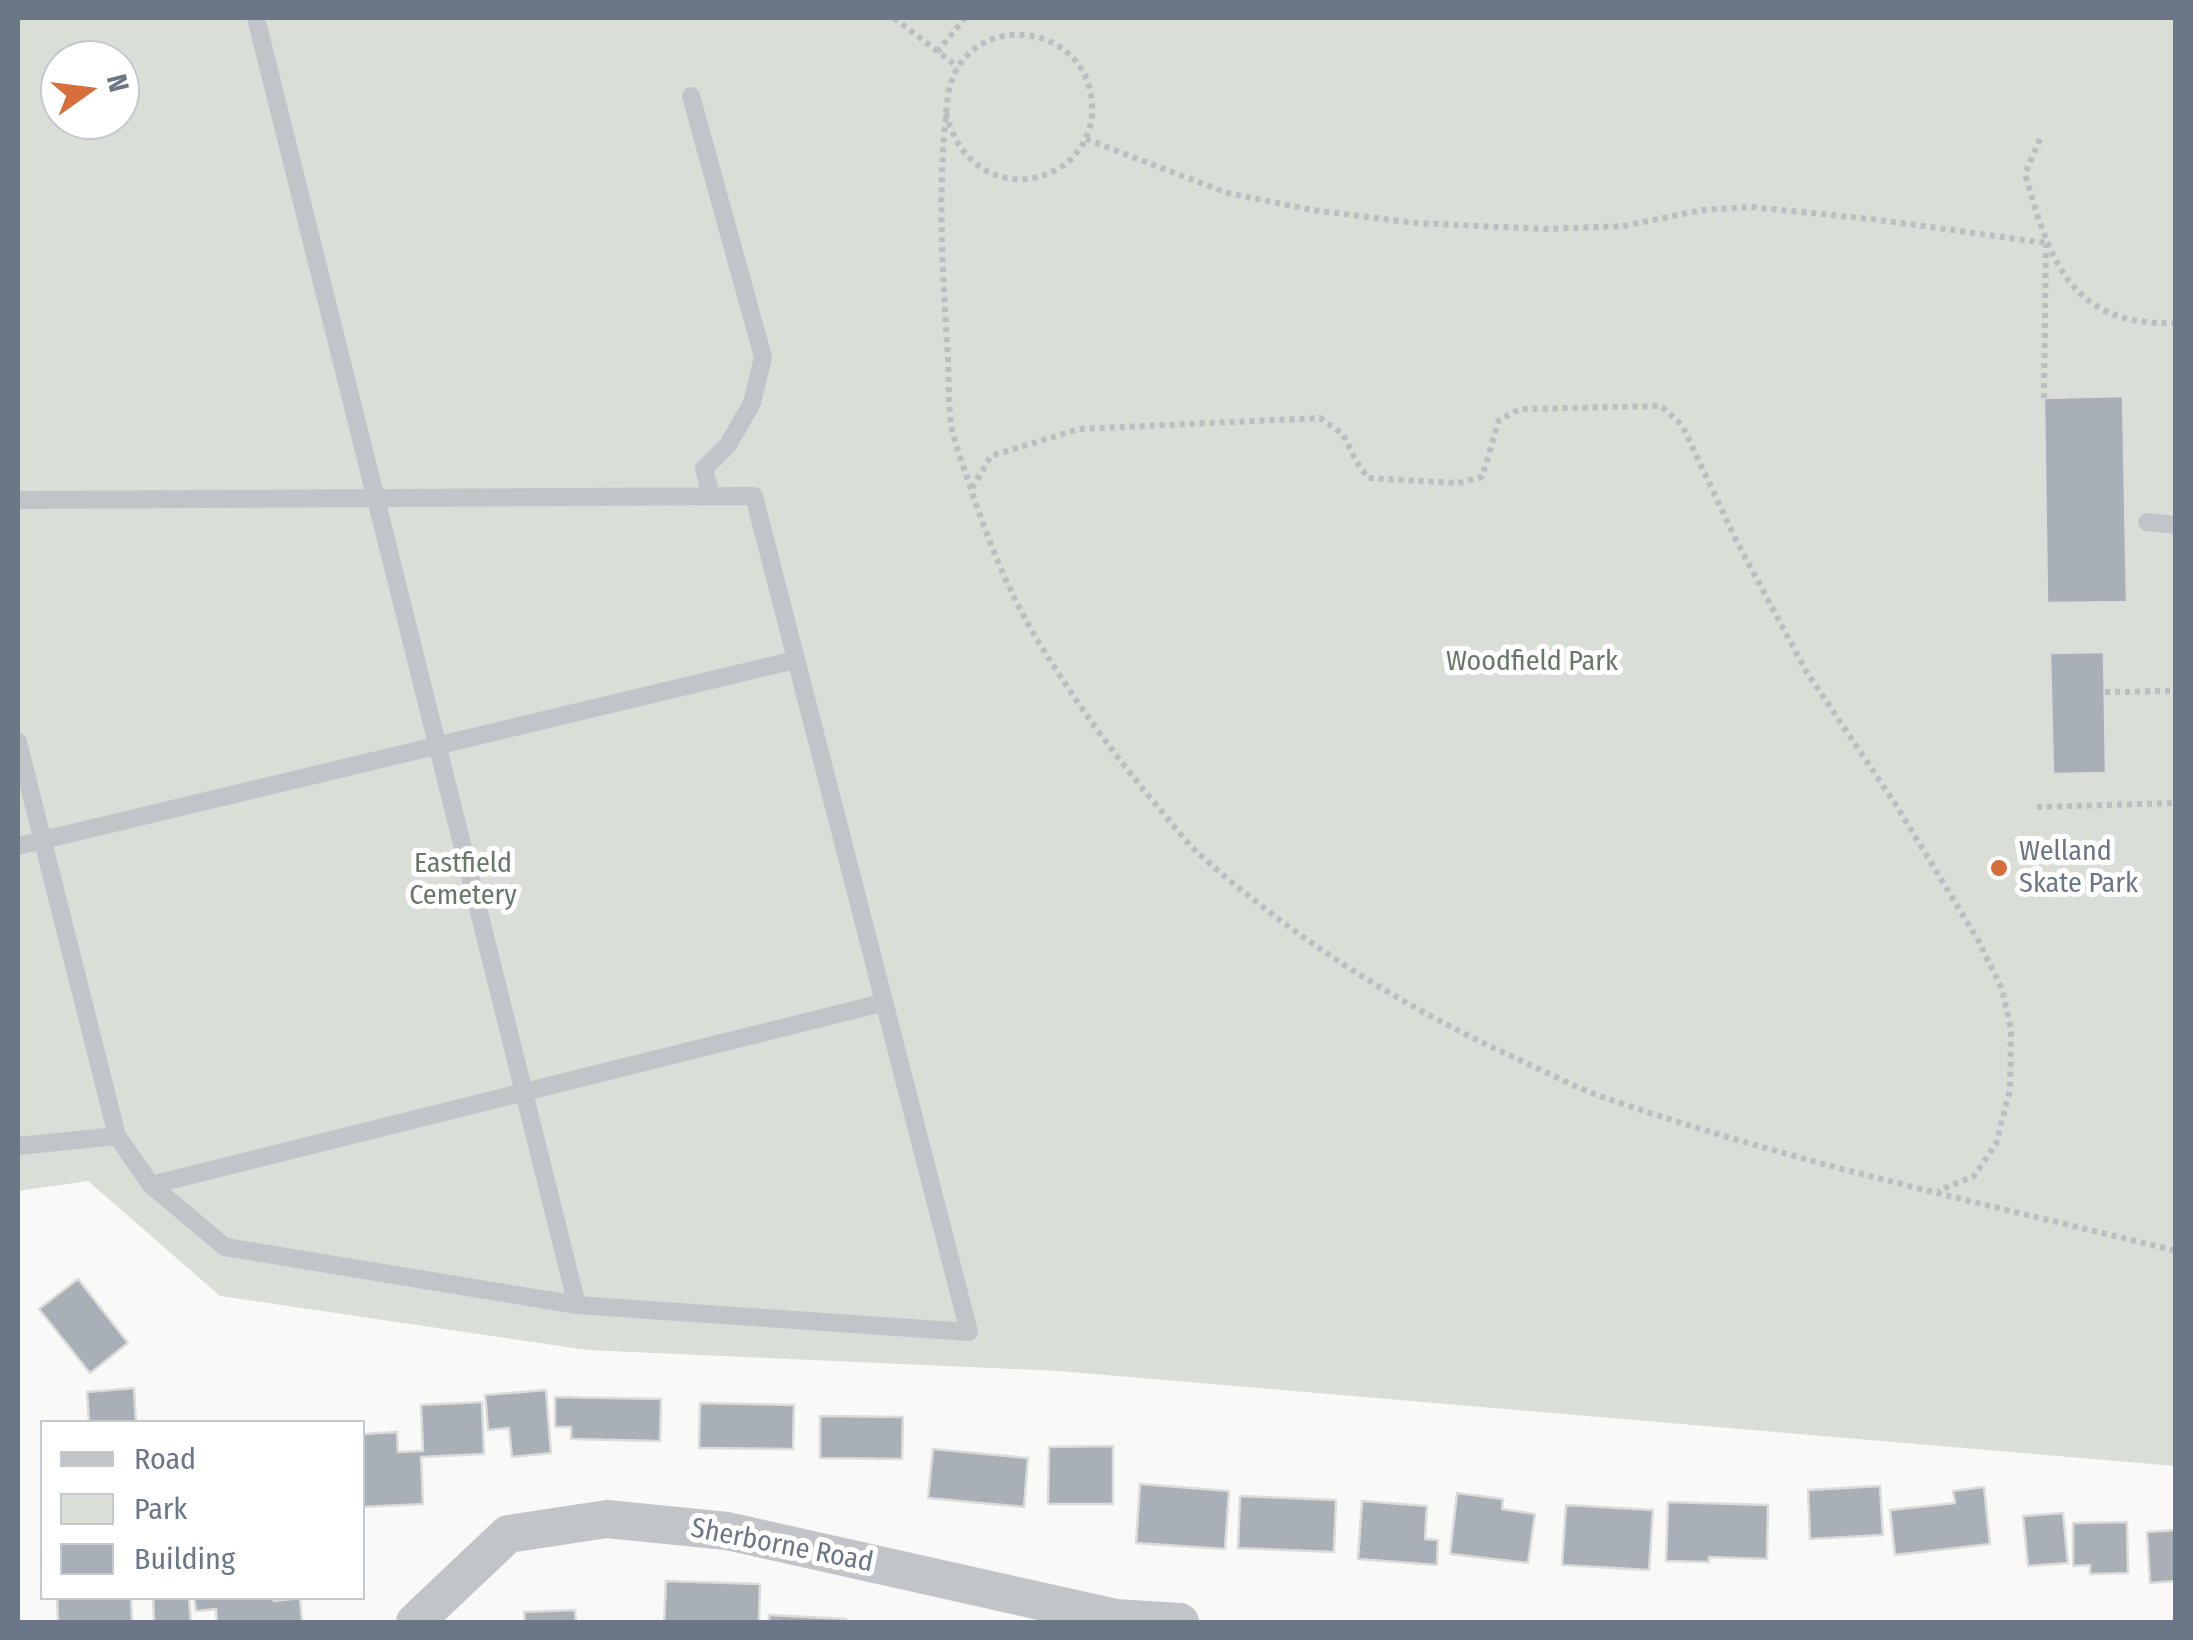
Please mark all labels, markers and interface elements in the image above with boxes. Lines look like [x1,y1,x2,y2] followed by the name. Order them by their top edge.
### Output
[40,40,140,140] north arrow
[100,71,136,95] text: N
[1446,645,1618,679] park label: Woodfield Park
[2019,835,2138,901] place label: Welland Skate Park
[409,847,517,913] park label: Eastfield Cemetery
[1988,857,2010,879] marker: Welland Skate Park
[40,1420,365,1600] legend
[134,1441,196,1477] text: Road
[134,1491,187,1527] text: Park
[688,1512,876,1580] street label: Sherborne Road
[134,1541,235,1577] text: Building

